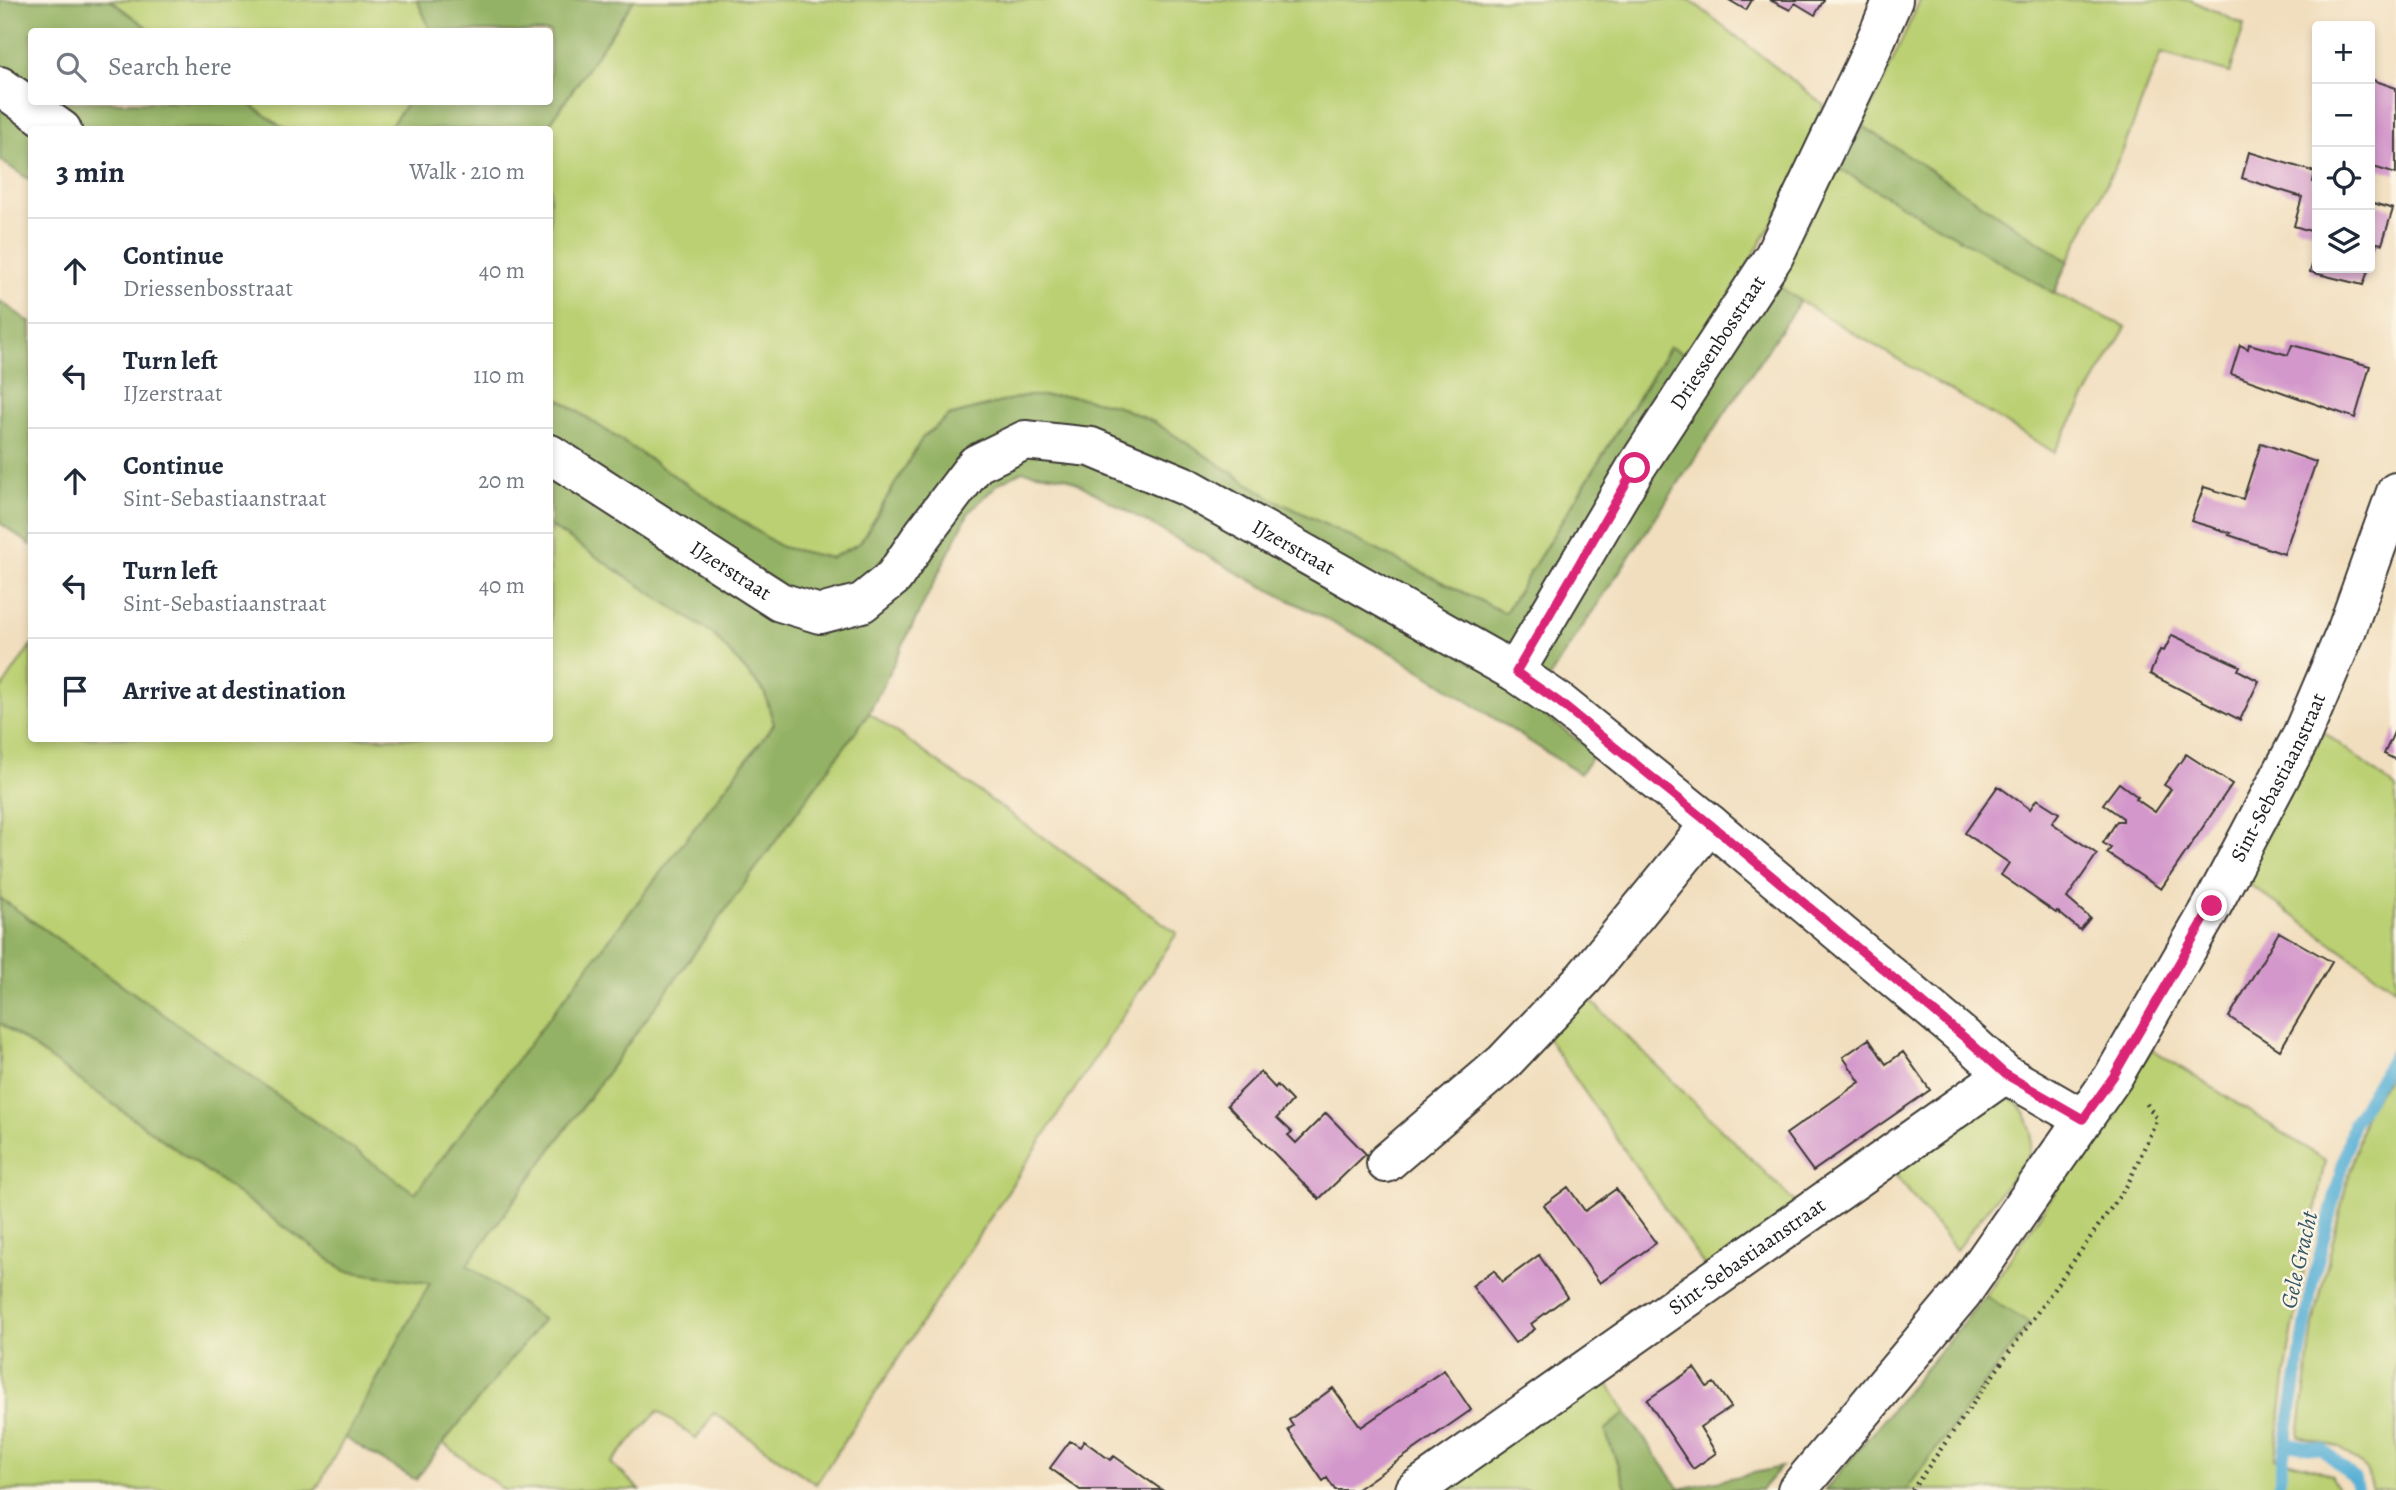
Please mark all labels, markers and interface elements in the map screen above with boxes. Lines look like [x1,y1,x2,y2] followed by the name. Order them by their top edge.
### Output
[2312,21,2375,273] map controls
[2312,21,2375,84] button: +
[28,28,553,105] search box
[52,48,90,86] icon: search
[108,49,232,84] text: Search here
[2312,84,2375,147] button: −
[2312,147,2375,210] button: locate
[56,152,125,192] text: 3 min
[409,156,525,187] text: Walk · 210 m
[2312,210,2375,273] button: layers
[123,238,224,273] text: Continue
[56,252,94,290] icon: ahead
[479,255,525,286] text: 40 m
[1663,270,1772,415] street label: Driessenbosstraat
[123,273,293,304] text: Driessenbosstraat
[123,343,218,378] text: Turn left
[56,357,94,395] icon: left
[473,360,525,391] text: 110 m
[123,378,223,409] text: IJzerstraat
[123,448,224,483] text: Continue
[1619,452,1650,483] route start
[56,462,94,500] icon: ahead
[478,465,525,496] text: 20 m
[123,483,327,514] text: Sint-Sebastiaanstraat
[1247,513,1340,582] street label: IJzerstraat
[685,534,777,607] street label: IJzerstraat
[123,553,218,588] text: Turn left
[56,567,94,605] icon: left
[479,570,525,601] text: 40 m
[123,588,327,619] text: Sint-Sebastiaanstraat
[56,672,94,710] icon: arrive
[123,673,346,708] text: Arrive at destination
[2224,688,2332,867] street label: Sint-Sebastiaanstraat
[2196,890,2227,921] route end
[1663,1191,1831,1321] street label: Sint-Sebastiaanstraat
[2273,1207,2326,1312] water label: Gele Gracht

